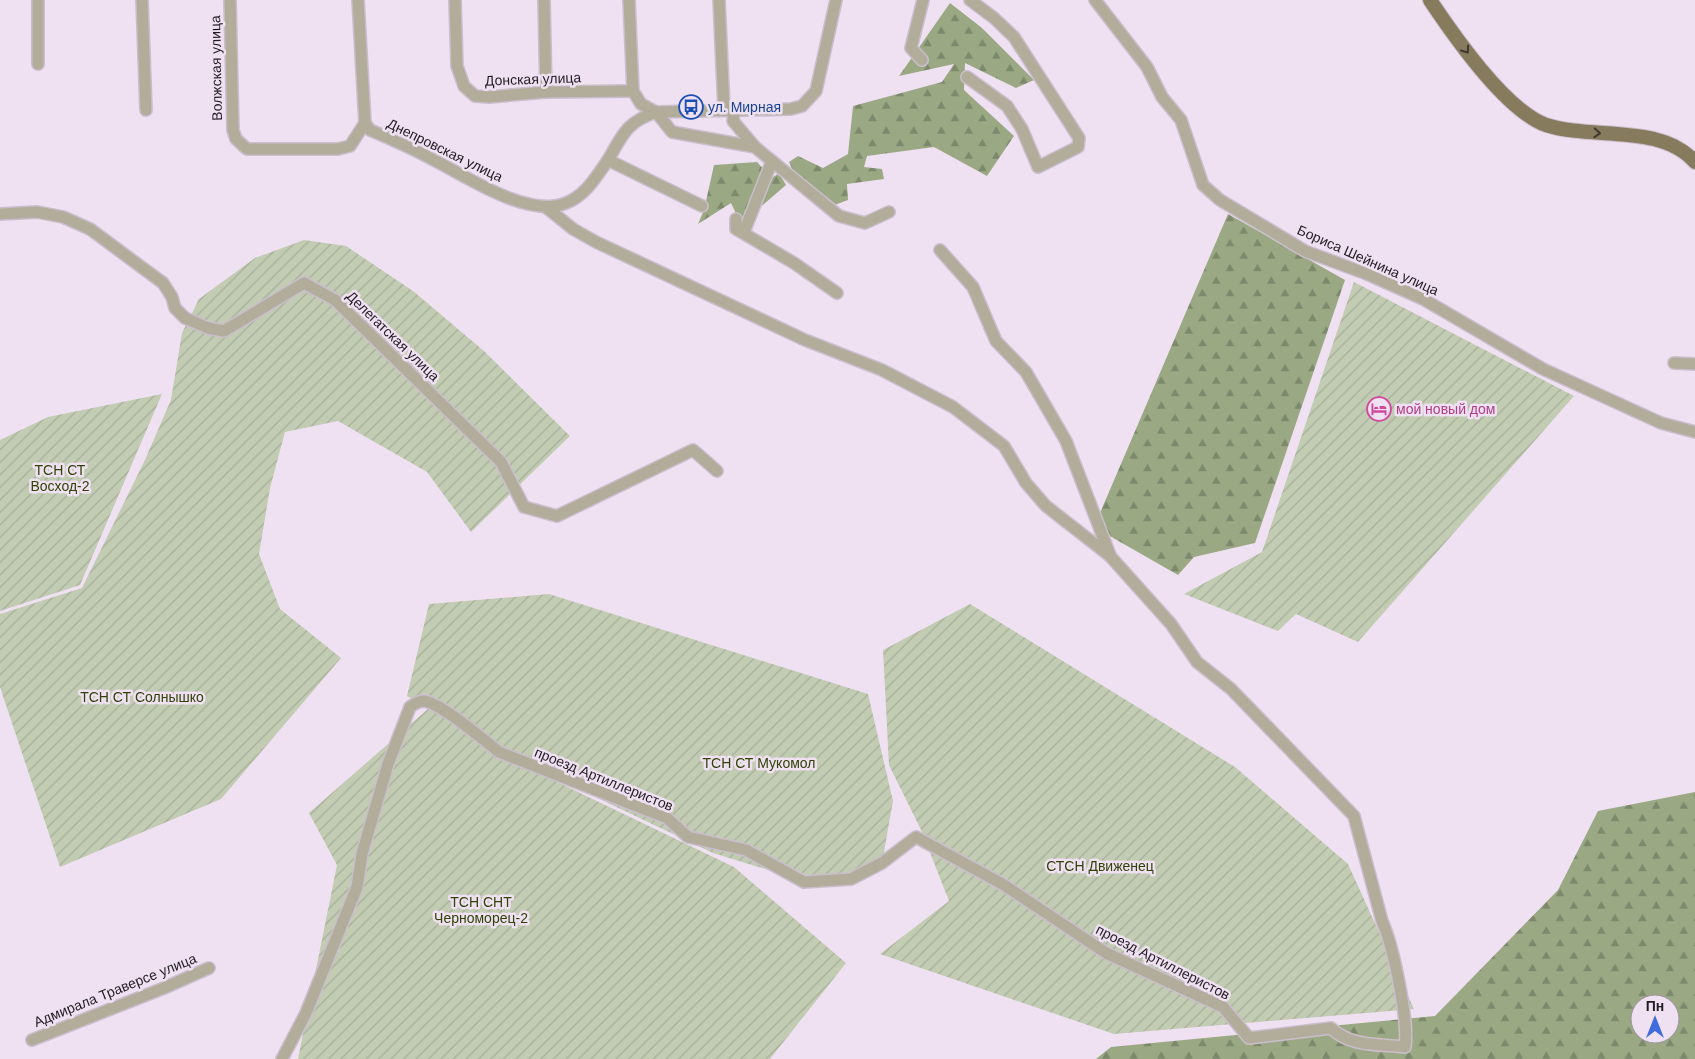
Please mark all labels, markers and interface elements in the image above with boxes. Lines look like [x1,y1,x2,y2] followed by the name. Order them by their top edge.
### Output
[207,15,225,121] street label: Волжская улица
[1460,44,1468,53] one-way arrow
[485,69,582,89] street label: Донская улица
[678,94,704,120] bus stop icon: ул. Мирная
[708,99,781,115] place label: ул. Мирная
[385,115,506,185] street label: Днепровская улица
[1593,127,1601,138] one-way arrow
[1295,222,1441,299] street label: Бориса Шейнина улица
[343,288,443,384] street label: Делегатская улица
[1366,396,1392,422] hotel icon: мой новый дом
[1396,401,1495,417] place label: мой новый дом
[30,462,90,494] park label: ТСН СТ Восход-2
[80,689,204,705] park label: ТСН СТ Солнышко
[532,744,676,814] street label: проезд Артиллеристов
[703,755,815,771] park label: ТСН СТ Мукомол
[1046,858,1154,874] park label: СТСН Движенец
[434,894,528,926] park label: ТСН СНТ Черноморец-2
[1093,921,1233,1003] street label: проезд Артиллеристов
[31,950,199,1030] street label: Адмирала Траверсе улица
[1630,994,1680,1044] north arrow
[1646,998,1664,1014] text: Пн

